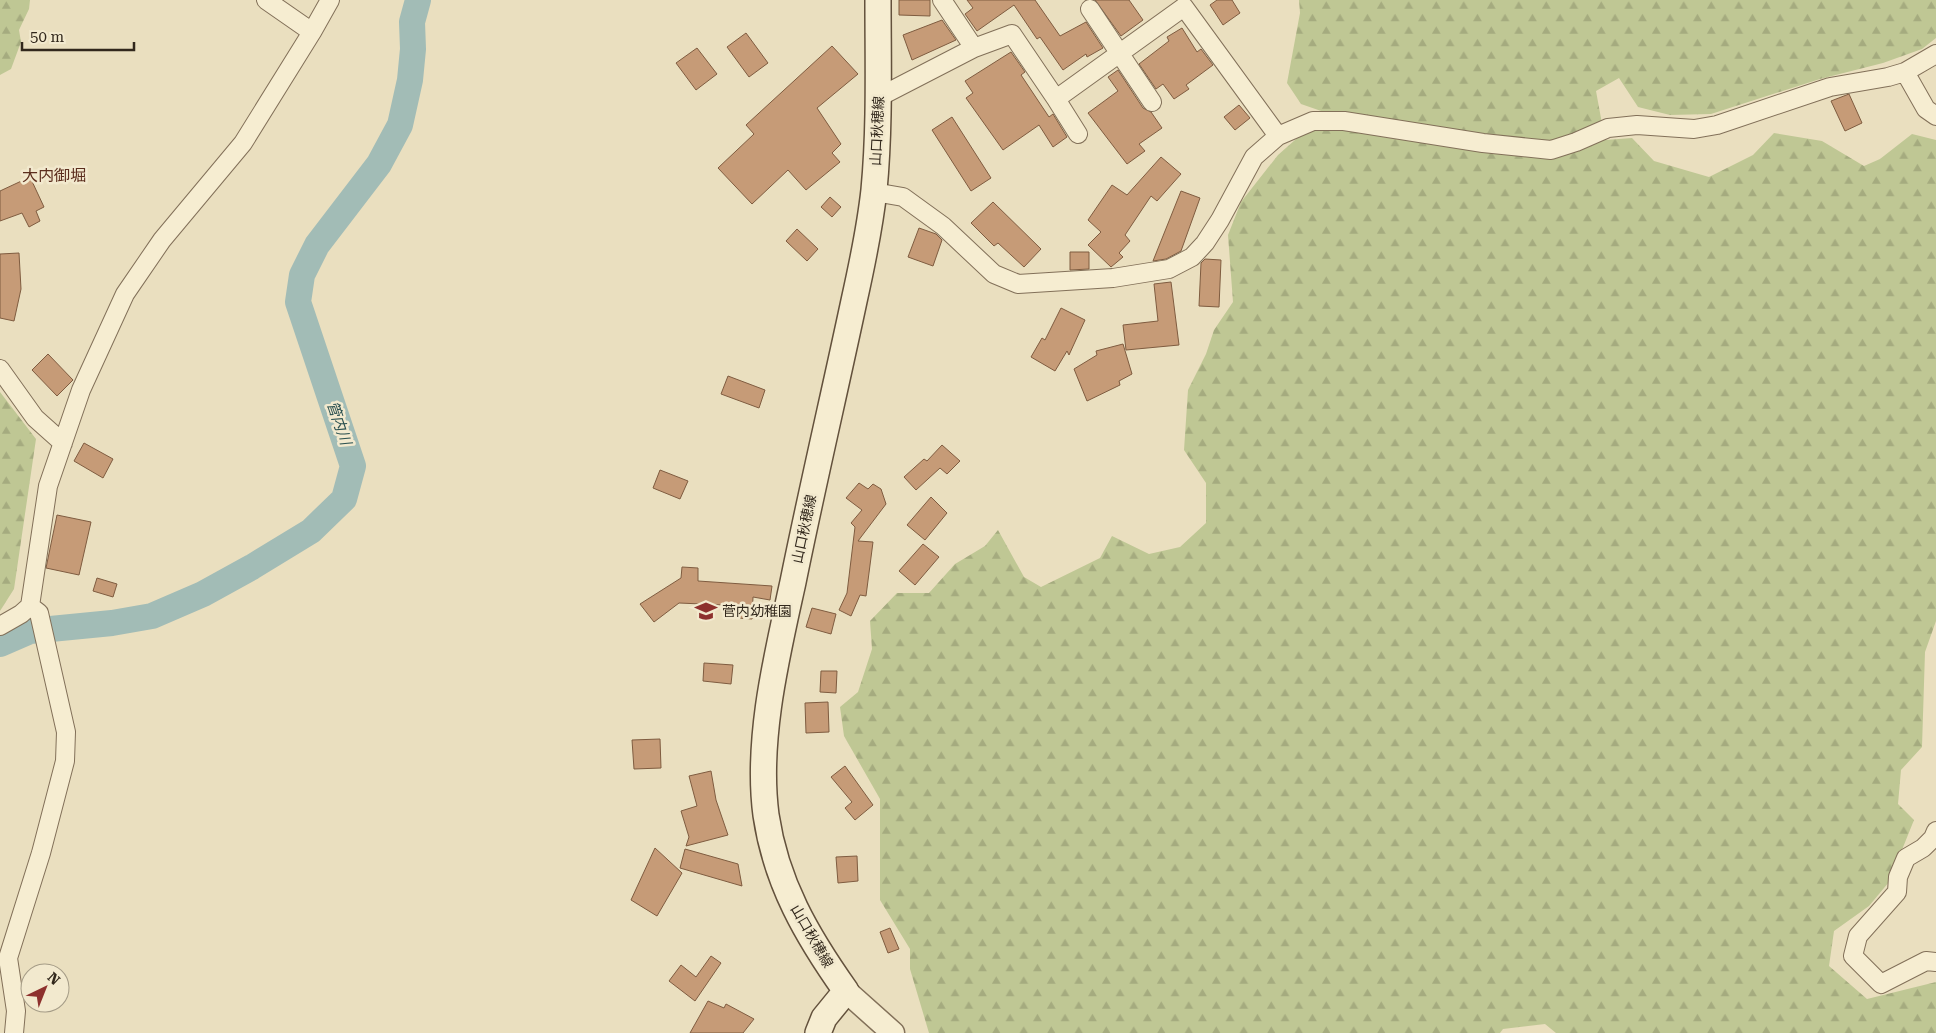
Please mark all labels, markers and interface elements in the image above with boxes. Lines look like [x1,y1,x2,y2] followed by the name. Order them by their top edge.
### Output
[22,20,135,52] scale bar
[30,28,65,46] text: 50 m
[867,96,887,166] street label: 山口秋穂線
[22,166,86,185] district label: 大内御堀
[323,399,355,449] water label: 管内川
[789,493,819,565] street label: 山口秋穂線
[693,598,719,624] school or university icon: 菅内幼稚園
[722,603,792,619] place label: 菅内幼稚園
[788,902,836,970] street label: 山口秋穂線
[20,963,70,1013] north arrow
[44,969,63,988] text: N

